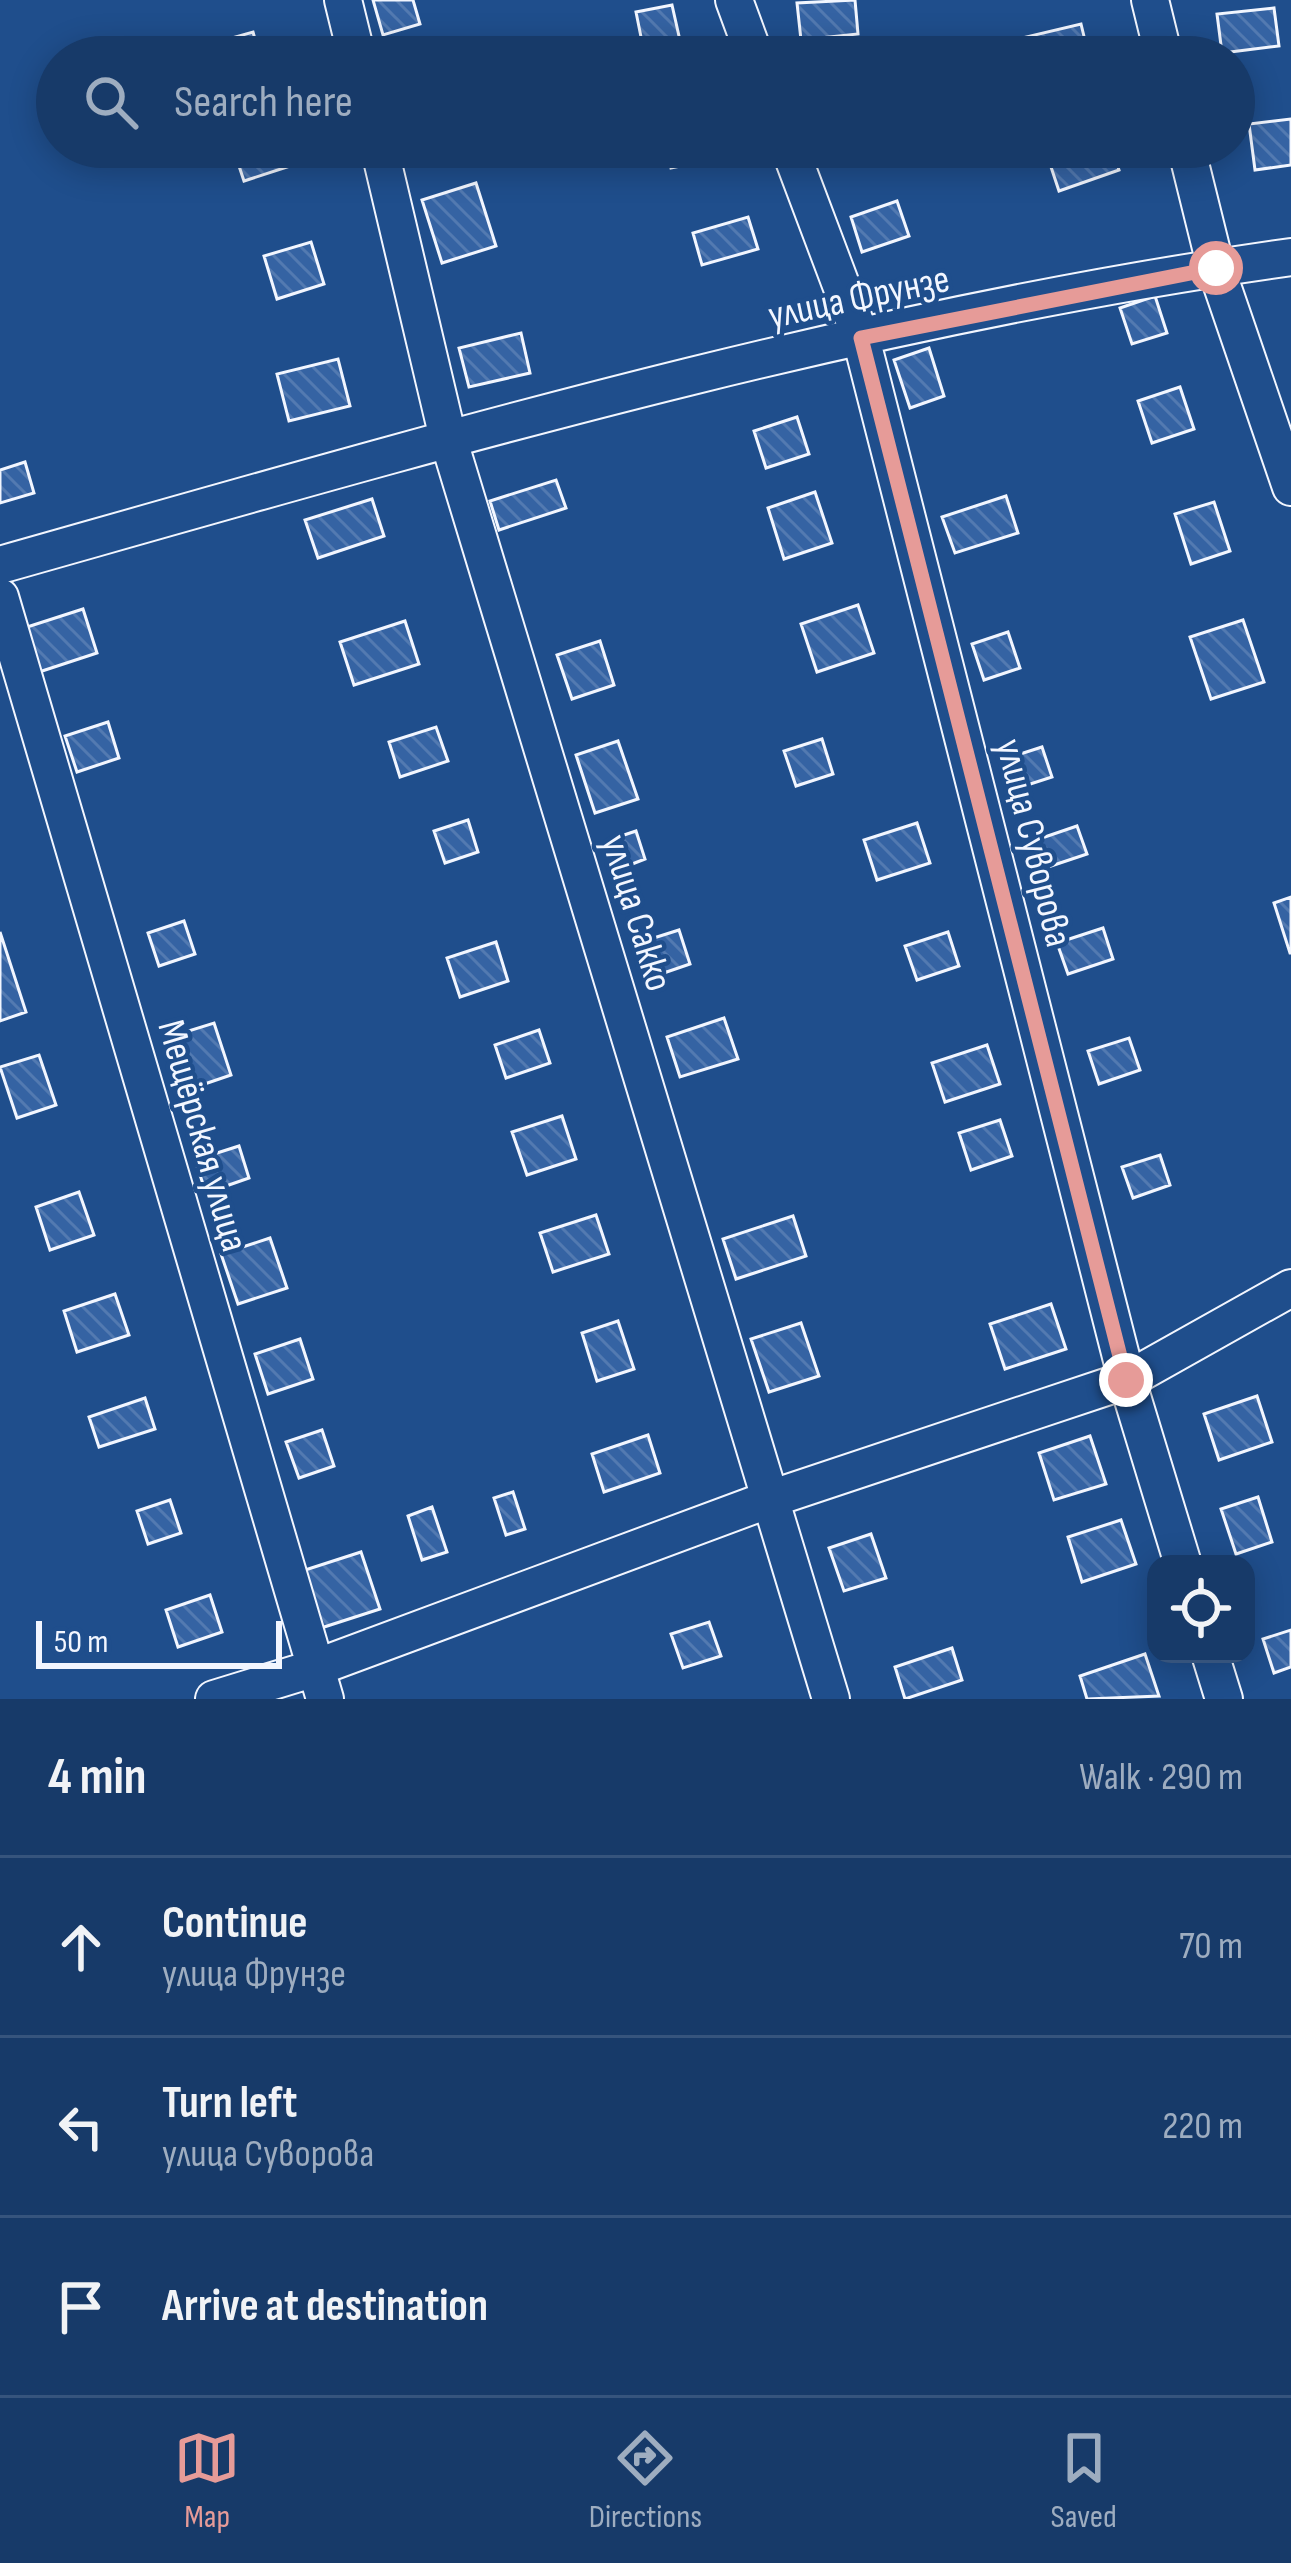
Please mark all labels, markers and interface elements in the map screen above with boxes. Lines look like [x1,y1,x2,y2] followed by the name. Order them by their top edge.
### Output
[36,36,1255,168] search box
[78,69,144,135] icon: search
[174,75,353,130] text: Search here
[1189,241,1243,295] route start
[764,256,954,340] street label: улица Фрунзе
[985,734,1081,952] street label: улица Суворова
[590,829,682,997] street label: улица Сакко
[147,1015,257,1257] street label: Мещёрская улица
[1099,1353,1153,1407] route end
[1147,1555,1255,1663] map controls
[1147,1555,1255,1663] button: locate
[36,1615,282,1668] scale bar
[54,1622,108,1662] text: 50 m
[48,1747,147,1808] text: 4 min
[1079,1754,1243,1801] text: Walk · 290 m
[162,1896,308,1951] text: Continue
[48,1914,114,1980] icon: ahead
[1179,1923,1243,1970] text: 70 m
[162,1951,346,1998] text: улица Фрунзе
[162,2076,297,2131] text: Turn left
[48,2094,114,2160] icon: left
[1162,2103,1243,2150] text: 220 m
[162,2131,374,2178] text: улица Суворова
[48,2274,114,2340] icon: arrive
[162,2279,488,2334] text: Arrive at destination
[174,2425,240,2537] tab: Map
[589,2425,702,2537] tab: Directions
[1051,2425,1117,2537] tab: Saved

